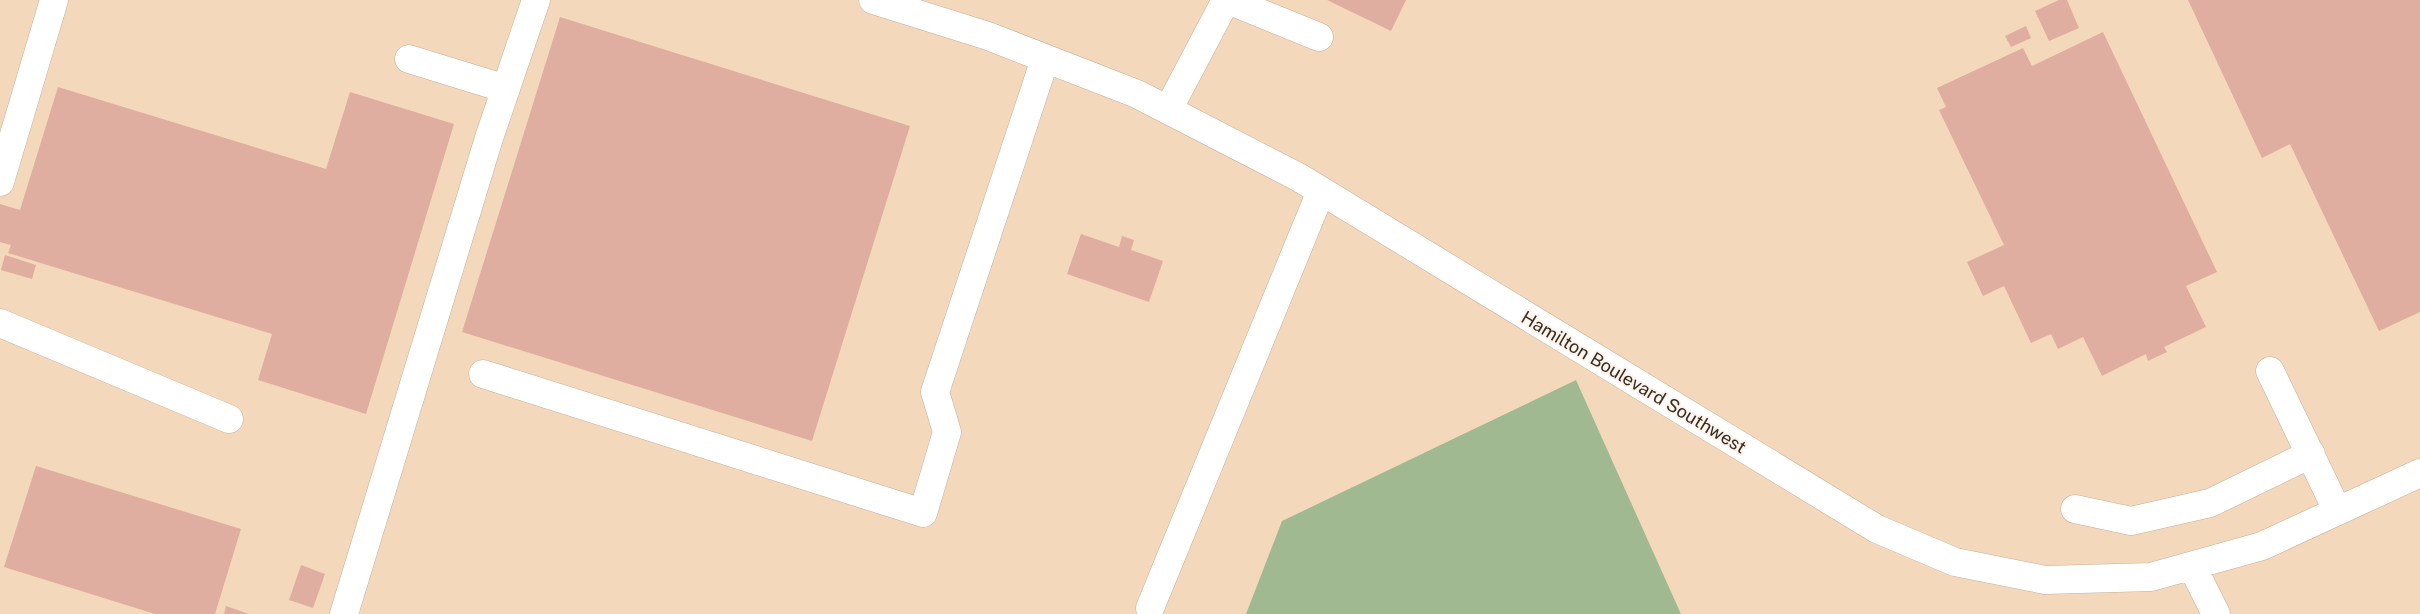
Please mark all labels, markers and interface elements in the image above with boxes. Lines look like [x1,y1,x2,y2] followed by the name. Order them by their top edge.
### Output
[1518,306,1750,458] street label: Hamilton Boulevard Southwest

